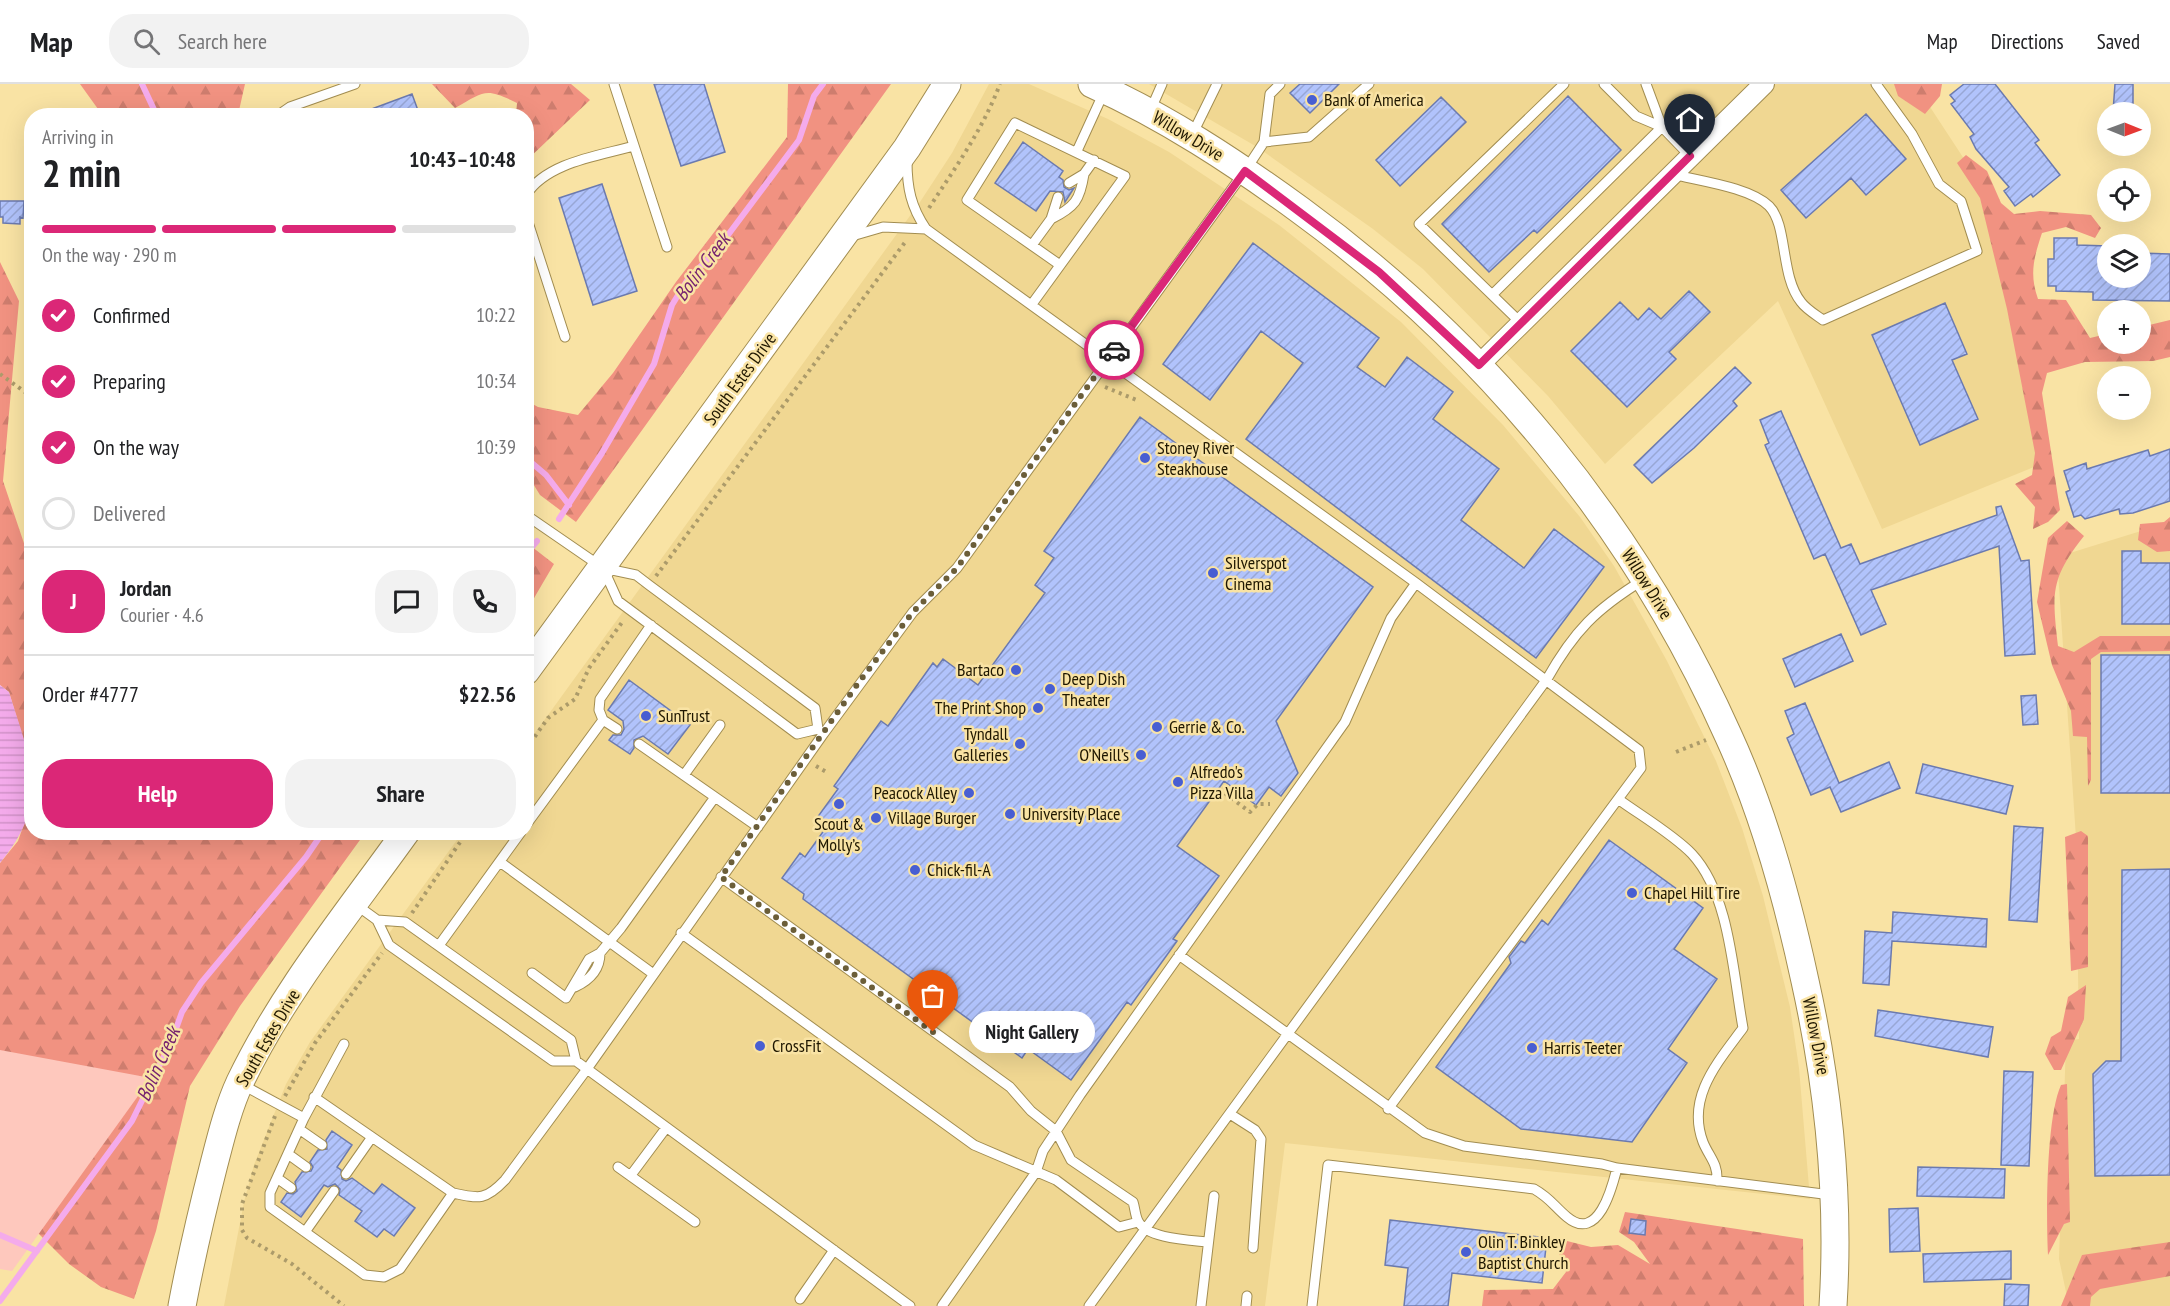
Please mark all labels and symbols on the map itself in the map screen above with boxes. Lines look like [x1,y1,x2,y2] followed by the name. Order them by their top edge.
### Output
[1324,88,1424,111] place label: Bank of America
[1305,93,1319,107] marker: Bank of America
[1664,94,1715,156] pin
[2097,102,2151,156] north arrow
[1149,105,1228,166] street label: Willow Drive
[668,226,737,306] water label: Bolin Creek
[1084,320,1144,380] courier
[698,328,781,429] street label: South Estes Drive
[1157,436,1234,480] place label: Stoney River Steakhouse
[1138,451,1152,465] marker: Stoney River Steakhouse
[1617,544,1678,623] street label: Willow Drive
[1225,551,1287,595] place label: Silverspot Cinema
[1206,566,1220,580] marker: Silverspot Cinema
[957,658,1004,681] place label: Bartaco
[1009,663,1023,677] marker: Bartaco
[1062,667,1125,711] place label: Deep Dish Theater
[1043,682,1057,696] marker: Deep Dish Theater
[934,696,1026,719] place label: The Print Shop
[1031,701,1045,715] marker: The Print Shop
[658,704,710,727] place label: SunTrust
[639,709,653,723] marker: SunTrust
[1169,715,1245,738] place label: Gerrie & Co.
[1150,720,1164,734] marker: Gerrie & Co.
[954,722,1009,766] place label: Tyndall Galleries
[1013,737,1027,751] marker: Tyndall Galleries
[1079,743,1129,766] place label: O’Neill’s
[1134,748,1148,762] marker: O’Neill’s
[1190,760,1253,804] place label: Alfredo's Pizza Villa
[1171,775,1185,789] marker: Alfredo's Pizza Villa
[874,781,957,804] place label: Peacock Alley
[962,786,976,800] marker: Peacock Alley
[832,797,846,811] marker: Scout & Molly’s
[1022,802,1120,825] place label: University Place
[887,806,976,829] place label: Village Burger
[1003,807,1017,821] marker: University Place
[869,811,883,825] marker: Village Burger
[814,812,864,856] place label: Scout & Molly’s
[927,858,991,881] place label: Chick-fil-A
[908,863,922,877] marker: Chick-fil-A
[1644,881,1740,904] place label: Chapel Hill Tire
[1625,886,1639,900] marker: Chapel Hill Tire
[907,970,958,1032] pin
[230,985,305,1091] street label: South Estes Drive
[1798,995,1835,1077] street label: Willow Drive
[969,1011,1095,1053] callout: Night Gallery
[130,1021,187,1105] water label: Bolin Creek
[772,1034,821,1057] place label: CrossFit
[1544,1036,1622,1059] place label: Harris Teeter
[753,1039,767,1053] marker: CrossFit
[1525,1041,1539,1055] marker: Harris Teeter
[1478,1230,1568,1274] place label: Olin T. Binkley Baptist Church
[1459,1245,1473,1259] marker: Olin T. Binkley Baptist Church

